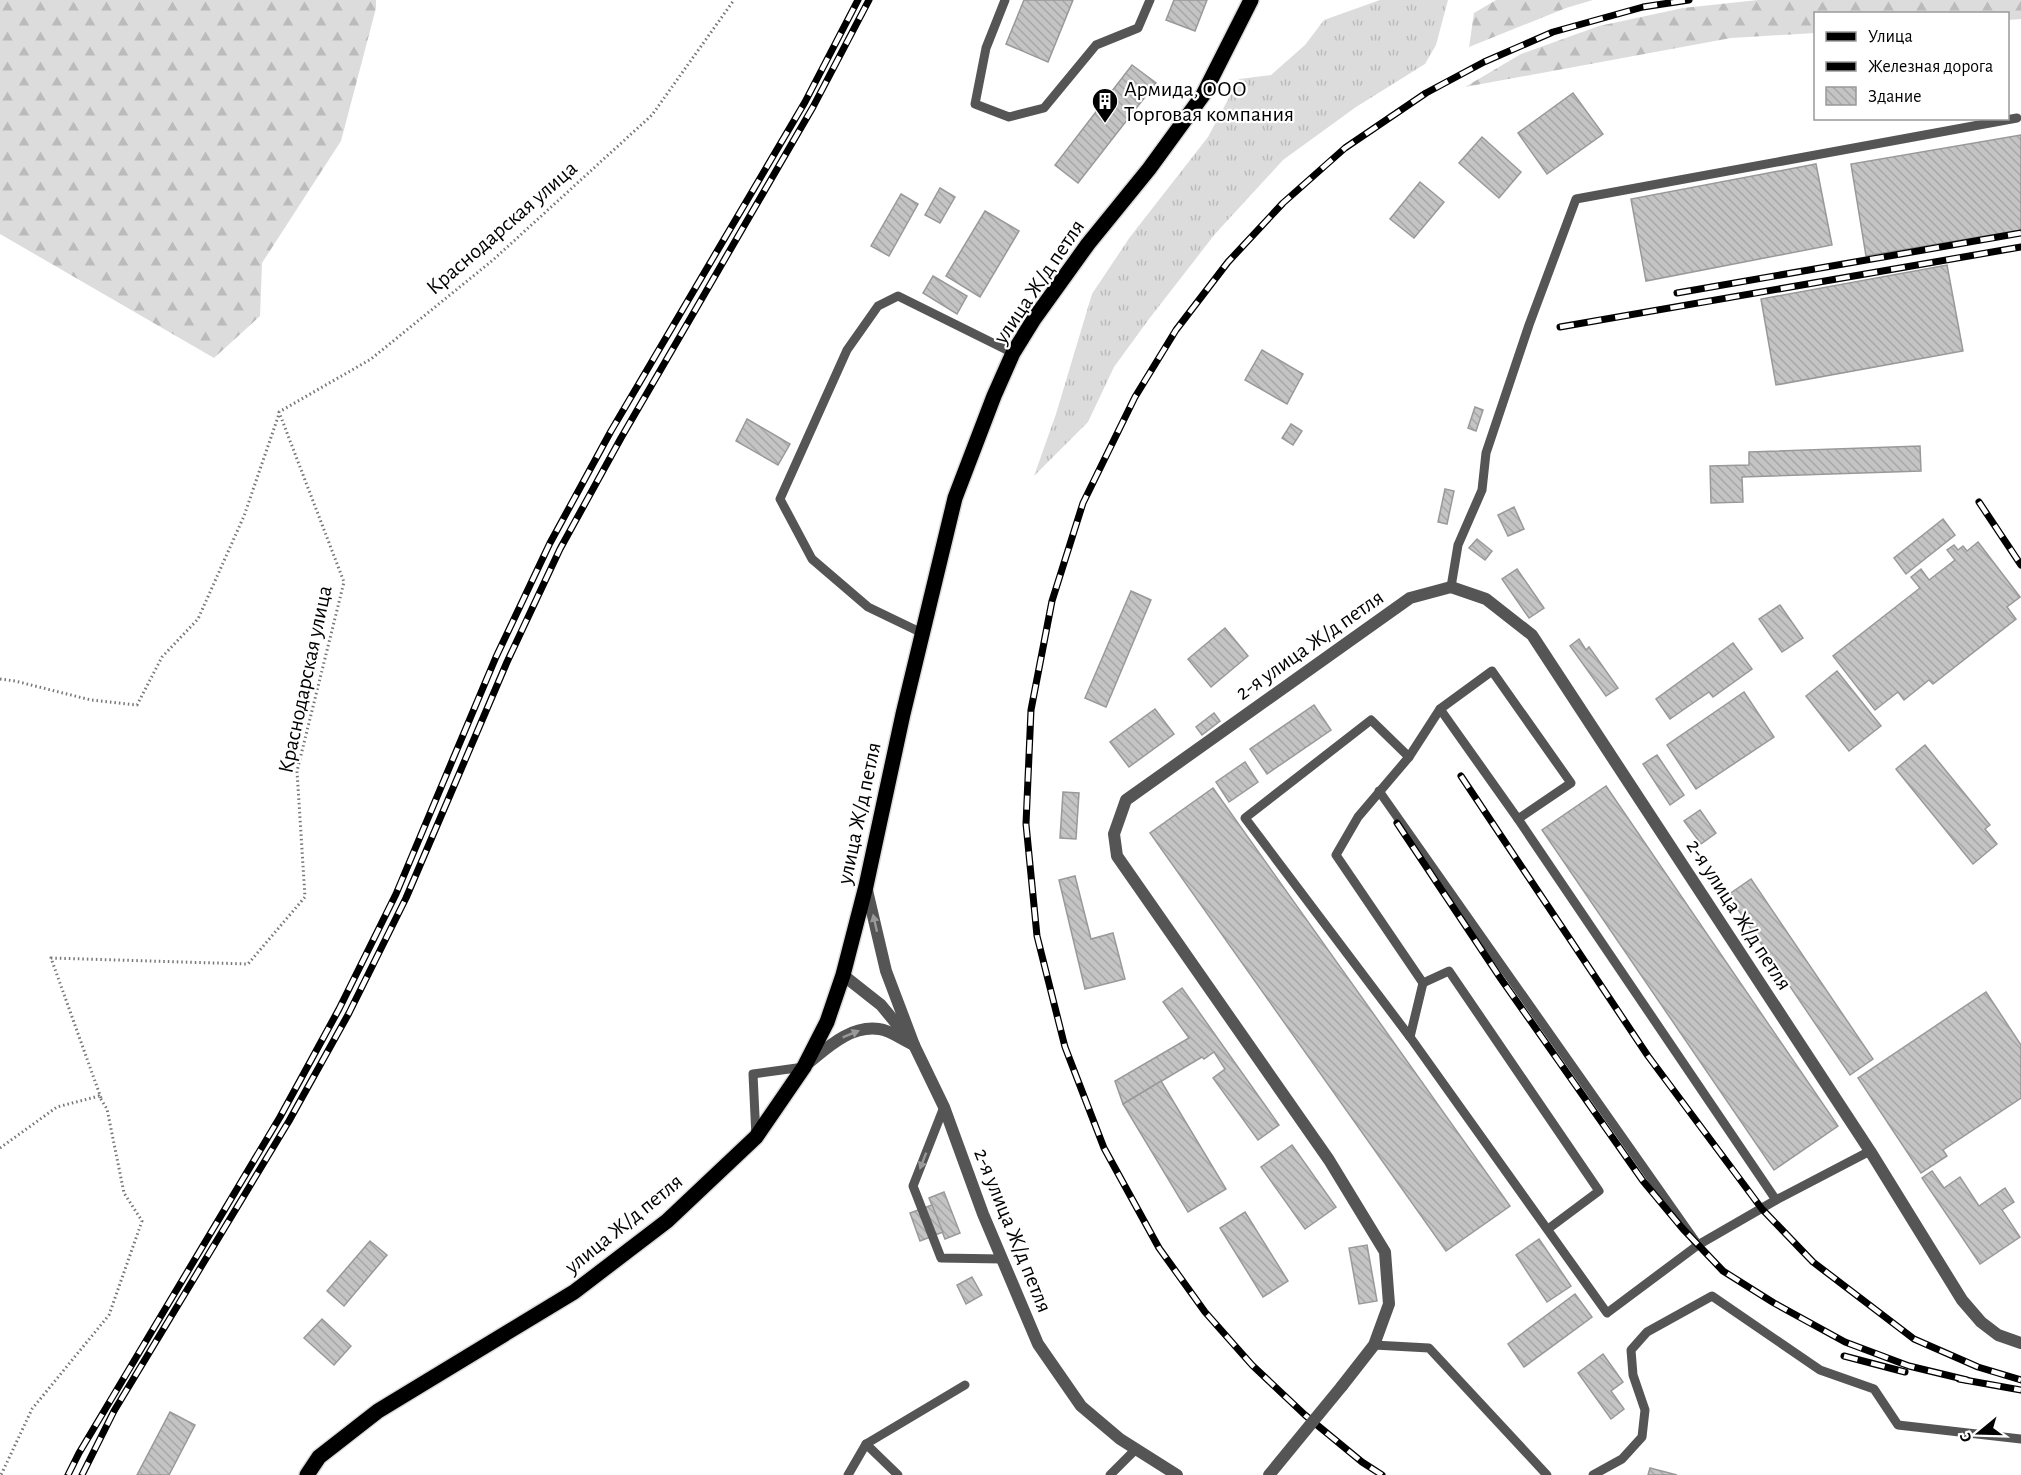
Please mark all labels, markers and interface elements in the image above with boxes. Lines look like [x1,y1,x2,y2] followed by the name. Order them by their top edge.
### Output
[1814,12,2009,120] legend
[1868,28,1913,46] text: Улица
[1868,58,1993,76] text: Железная дорога
[1124,78,1294,125] place label: Армида, ООО Торговая компания
[1090,86,1120,124] building icon: Армида, ООО Торговая компания
[1868,88,1922,106] text: Здание
[422,157,581,299] street label: Краснодарская улица
[989,216,1088,348] street label: улица Ж/д петля
[274,583,336,775] street label: Краснодарская улица
[1232,586,1388,704] street label: 2-я улица Ж/д петля
[833,740,885,887] street label: улица Ж/д петля
[1682,835,1796,994] street label: 2-я улица Ж/д петля
[870,914,879,933] one-way arrow
[842,1029,860,1038] one-way arrow
[970,1145,1056,1316] street label: 2-я улица Ж/д петля
[918,1152,927,1170] one-way arrow
[560,1170,687,1278] street label: улица Ж/д петля
[1949,1403,2009,1463] north arrow
[1957,1431,1975,1444] text: С

